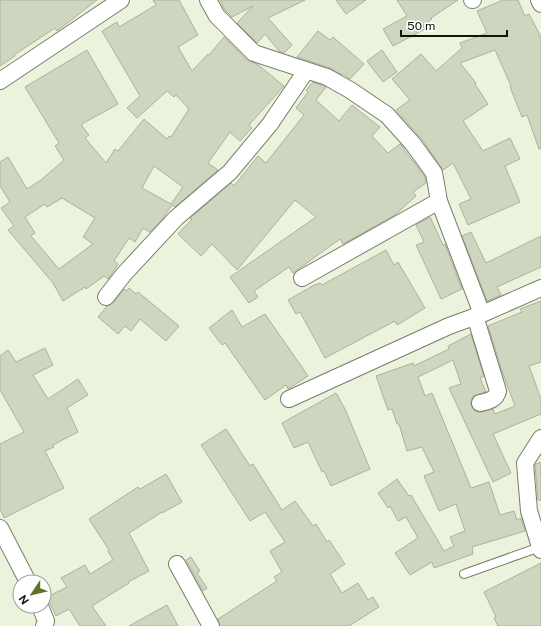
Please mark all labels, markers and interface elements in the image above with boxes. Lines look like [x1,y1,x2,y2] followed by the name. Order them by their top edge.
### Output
[401,12,507,38] scale bar
[407,19,435,33] text: 50 m
[12,574,52,614] north arrow
[16,593,31,607] text: N

